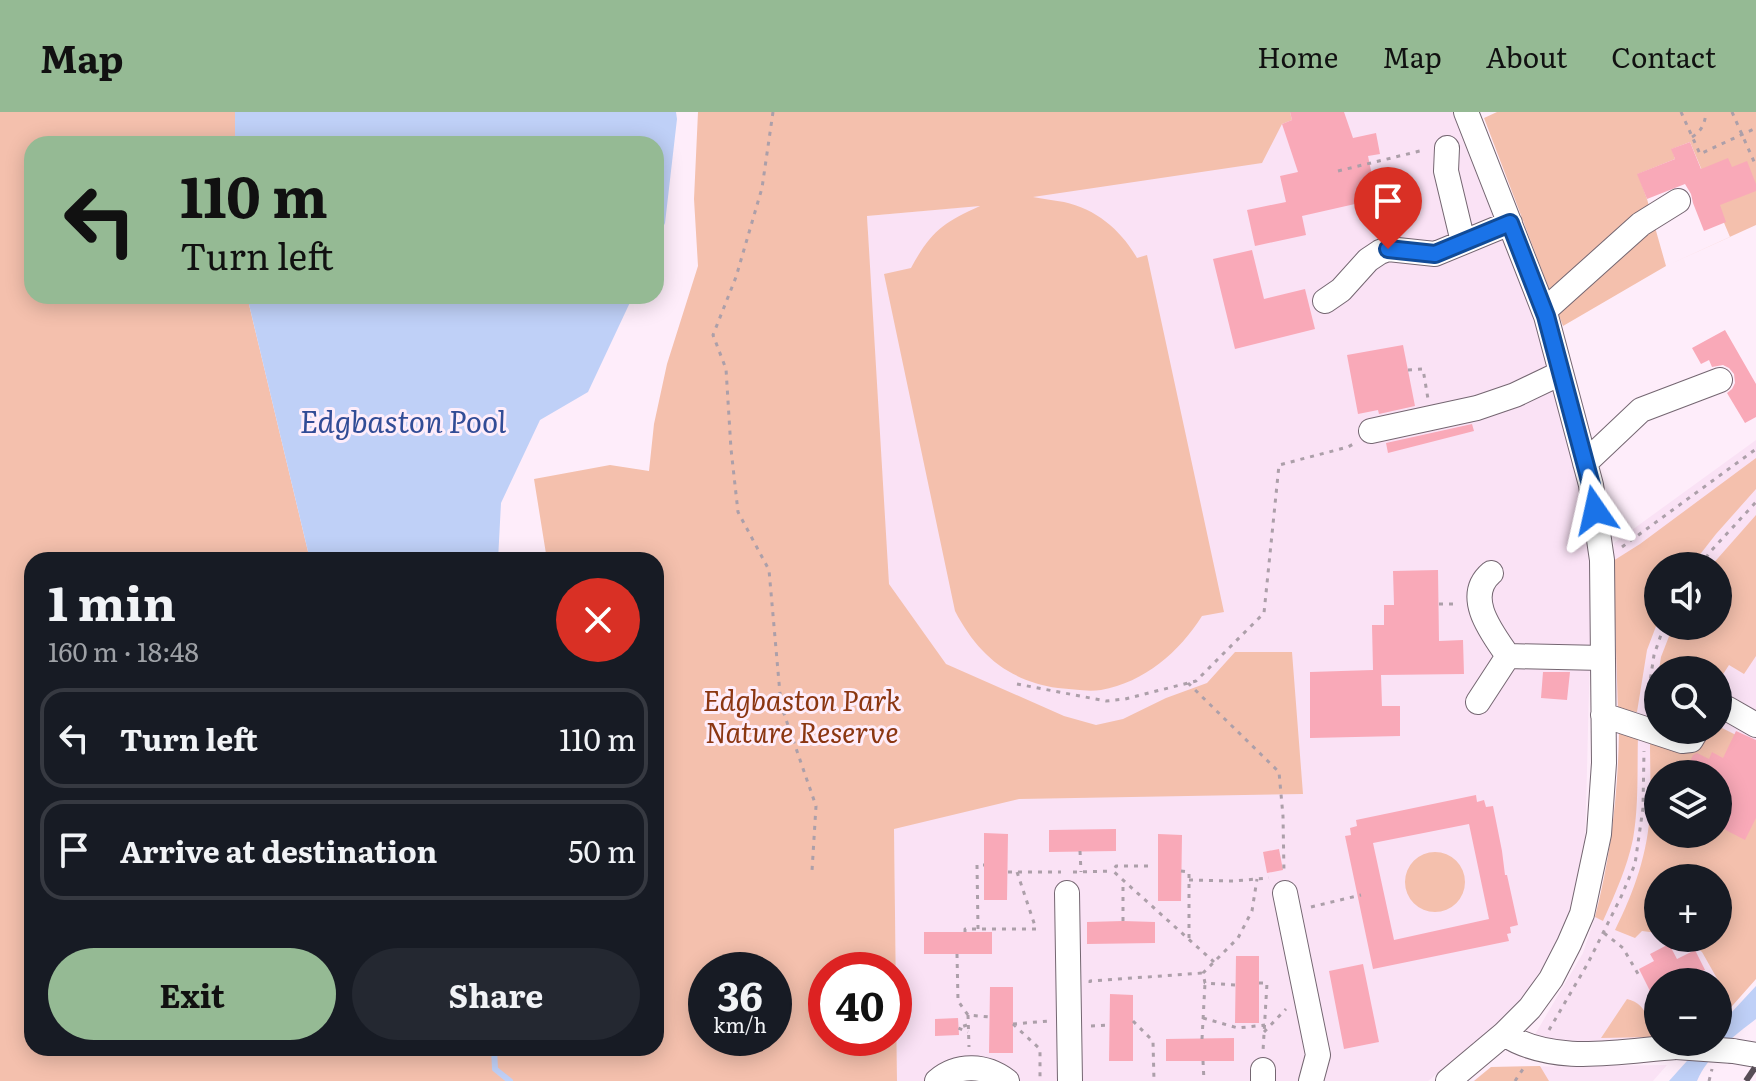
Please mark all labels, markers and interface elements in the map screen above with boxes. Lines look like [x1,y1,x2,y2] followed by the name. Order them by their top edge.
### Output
[40,28,124,85] text: Map
[1257,35,1338,77] text: Home
[1382,35,1442,77] text: Map
[1486,35,1567,77] text: About
[1611,35,1716,77] text: Contact
[180,152,328,235] text: 110 m
[1354,167,1422,249] pin
[48,168,152,272] icon: left
[1366,179,1410,223] icon: arrive
[180,228,334,281] text: Turn left
[300,398,507,442] water label: Edgbaston Pool
[1553,468,1637,552] position arrow
[1644,552,1732,1056] map controls
[1644,552,1732,640] button: sound
[48,565,176,636] text: 1 min
[556,578,640,662] button: close
[48,631,199,670] text: 160 m · 18:48
[1644,656,1732,744] button: search
[703,678,902,752] park label: Edgbaston Park Nature Reserve
[52,716,96,760] icon: left
[120,716,258,760] text: Turn left
[559,716,636,760] text: 110 m
[1644,760,1732,848] button: layers
[52,828,96,872] icon: arrive
[120,828,437,872] text: Arrive at destination
[568,828,636,872] text: 50 m
[1644,864,1732,952] button: +
[48,948,336,1040] button: Exit
[352,948,640,1040] button: Share
[808,952,912,1056] speed limit sign: 40
[717,964,763,1023] text: 36
[1644,968,1732,1056] button: −
[713,1009,767,1039] text: km/h

